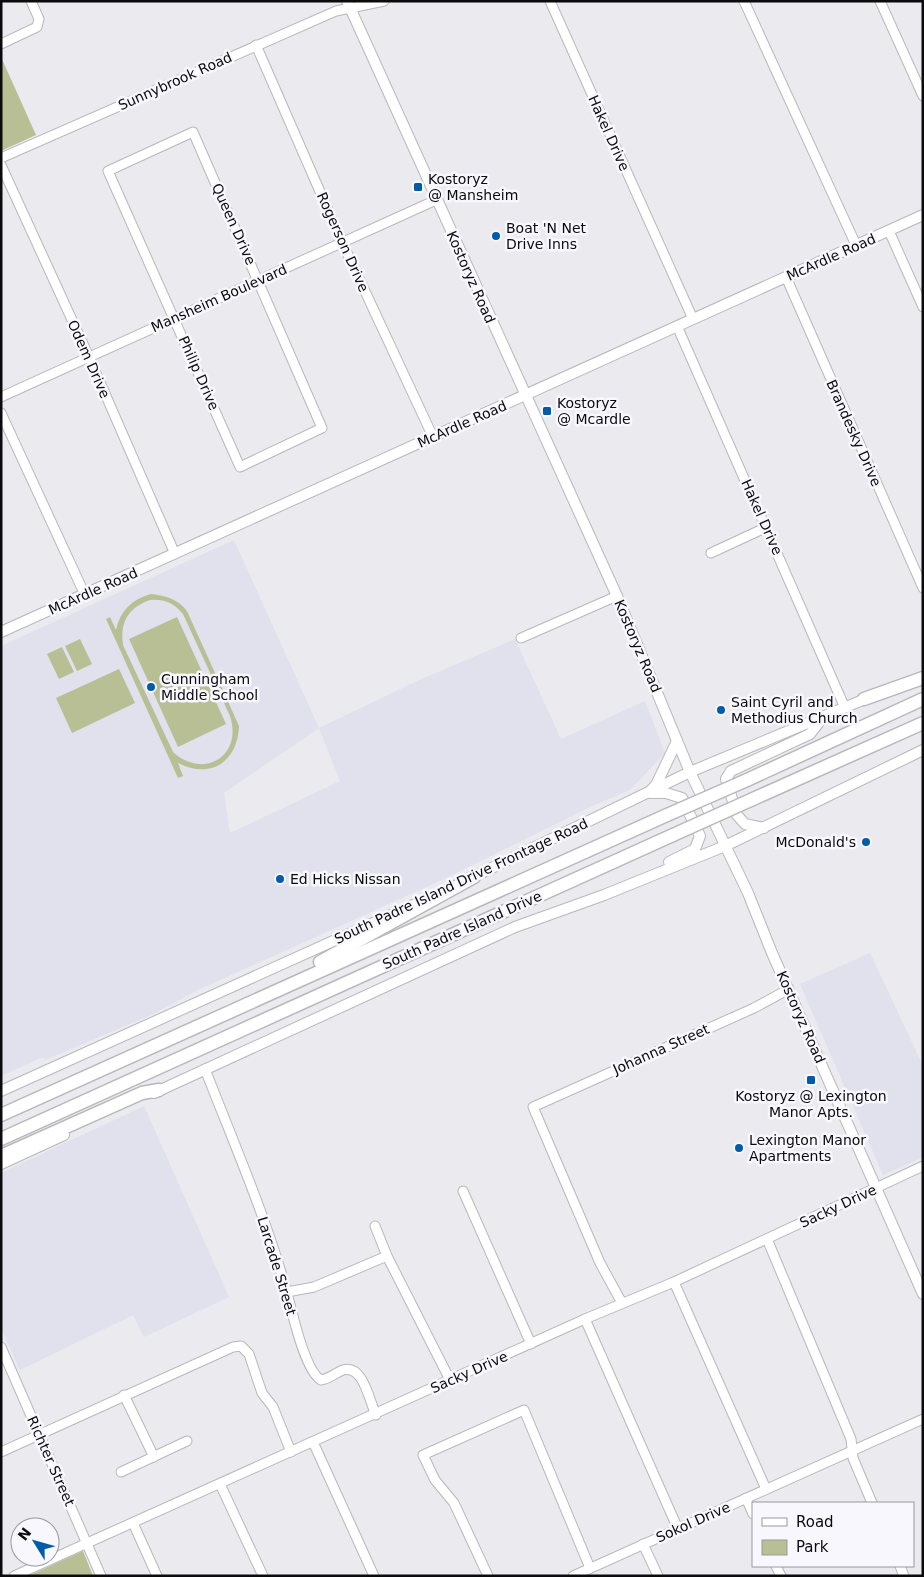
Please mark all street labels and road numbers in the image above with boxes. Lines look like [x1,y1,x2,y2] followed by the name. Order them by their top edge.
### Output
[116,49,234,113] street label: Sunnybrook Road
[585,93,633,173] street label: Hakel Drive
[209,181,259,267] street label: Queen Drive
[314,190,372,294] street label: Rogerson Drive
[443,228,499,326] street label: Kostoryz Road
[784,230,878,284] street label: McArdle Road
[149,261,289,335] street label: Mansheim Boulevard
[65,317,113,401] street label: Odem Drive
[175,333,223,413] street label: Philip Drive
[823,377,885,489] street label: Brandesky Drive
[415,397,509,451] street label: McArdle Road
[738,477,786,557] street label: Hakel Drive
[46,564,140,618] street label: McArdle Road
[611,597,665,695] street label: Kostoryz Road
[332,815,590,947] street label: South Padre Island Drive Frontage Road
[380,887,544,973] street label: South Padre Island Drive
[773,968,829,1066] street label: Kostoryz Road
[610,1020,712,1078] street label: Johanna Street
[797,1181,879,1231] street label: Sacky Drive
[254,1215,300,1318] street label: Larcade Street
[428,1348,510,1396] street label: Sacky Drive
[24,1413,78,1509] street label: Richter Street
[654,1499,732,1545] street label: Sokol Drive

